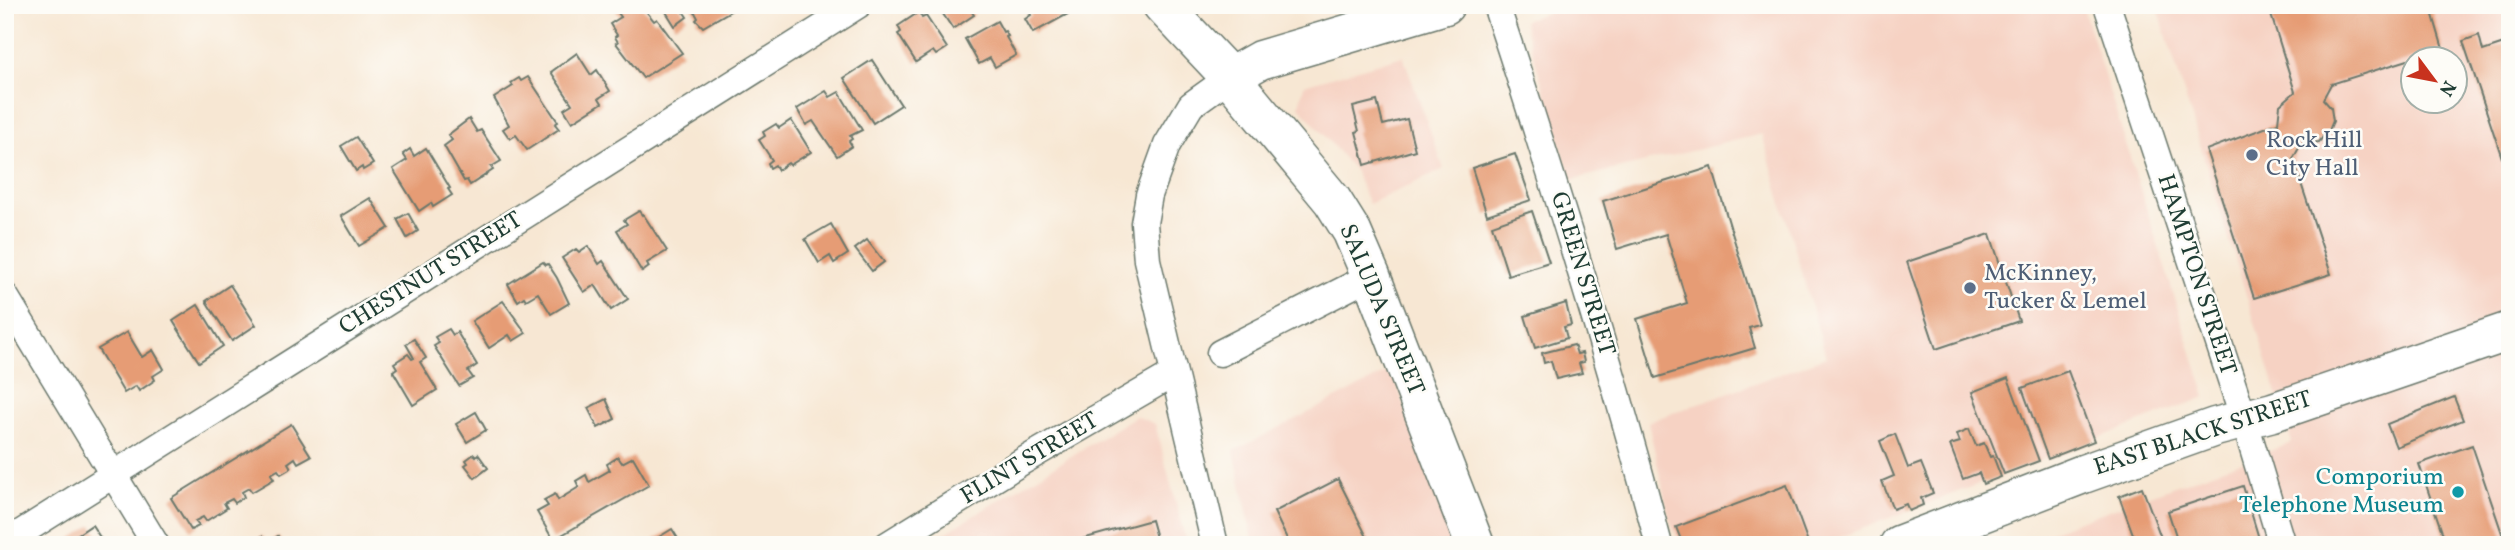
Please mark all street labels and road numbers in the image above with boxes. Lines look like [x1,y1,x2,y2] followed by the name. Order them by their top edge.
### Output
[2147,170,2245,380] street label: HAMPTON STREET
[1541,188,1623,360] street label: GREEN STREET
[333,204,529,344] street label: CHESTNUT STREET
[1330,219,1432,401] street label: SALUDA STREET
[2090,383,2316,485] street label: EAST BLACK STREET
[954,404,1106,514] street label: FLINT STREET

